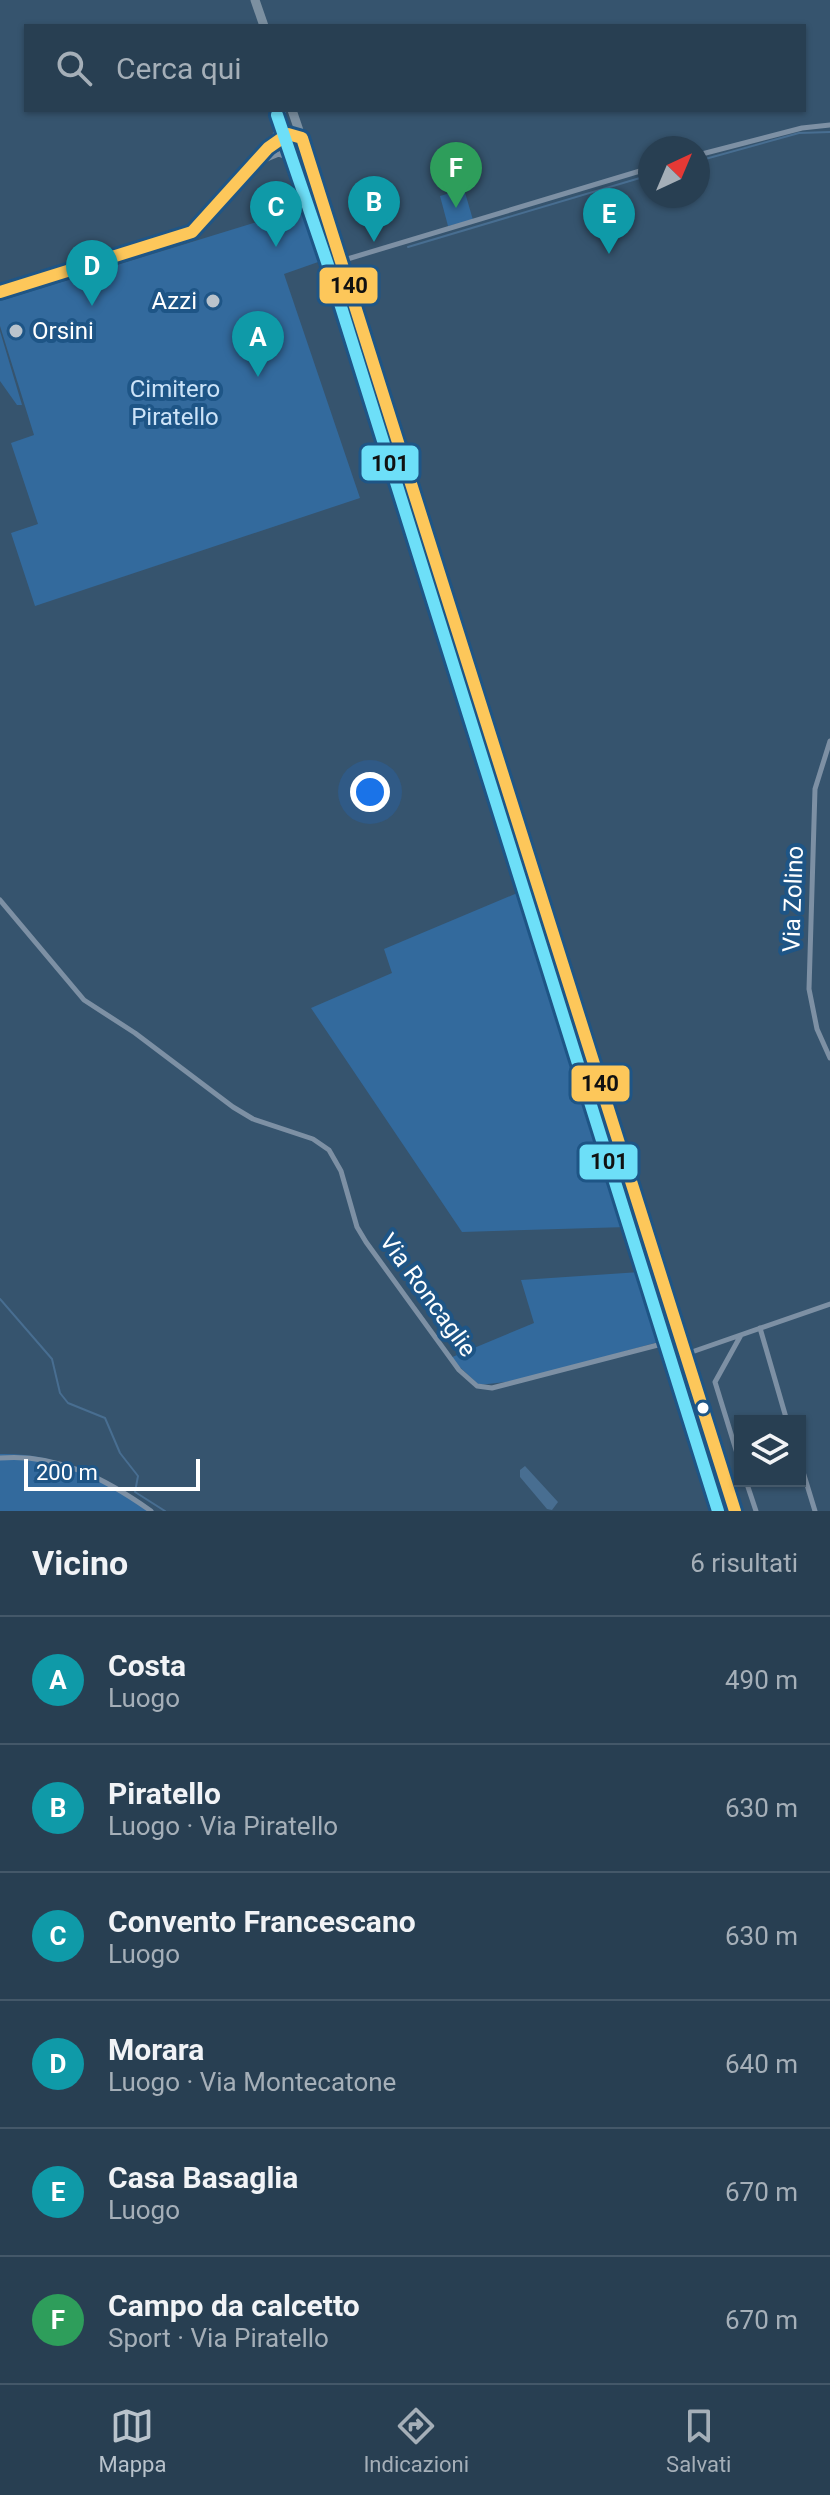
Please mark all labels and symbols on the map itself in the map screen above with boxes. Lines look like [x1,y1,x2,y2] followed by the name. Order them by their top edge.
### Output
[638,136,710,208] north arrow
[430,142,482,208] pin: F
[348,176,400,242] pin: B
[250,181,302,247] pin: C
[583,188,635,254] pin: E
[66,240,118,306] pin: D
[318,266,379,305] line badge: 140
[330,273,368,298] text: 140
[152,287,197,315] place label: Azzi
[204,292,222,310] marker: Azzi
[232,311,284,377] pin: A
[32,317,94,345] place label: Orsini
[7,322,25,340] marker: Orsini
[130,375,220,431] park label: Cimitero Piratello
[360,444,420,482] line badge: 101
[371,451,409,476] text: 101
[350,772,390,812] your location
[777,845,809,953] street label: Via Zolino
[570,1064,631,1103] line badge: 140
[581,1071,619,1096] text: 140
[578,1143,639,1181] line badge: 101
[590,1149,628,1174] text: 101
[374,1228,482,1362] street label: Via Roncaglie
[695,1400,711,1416] unlabelled marker
[24,1455,200,1491] scale bar

